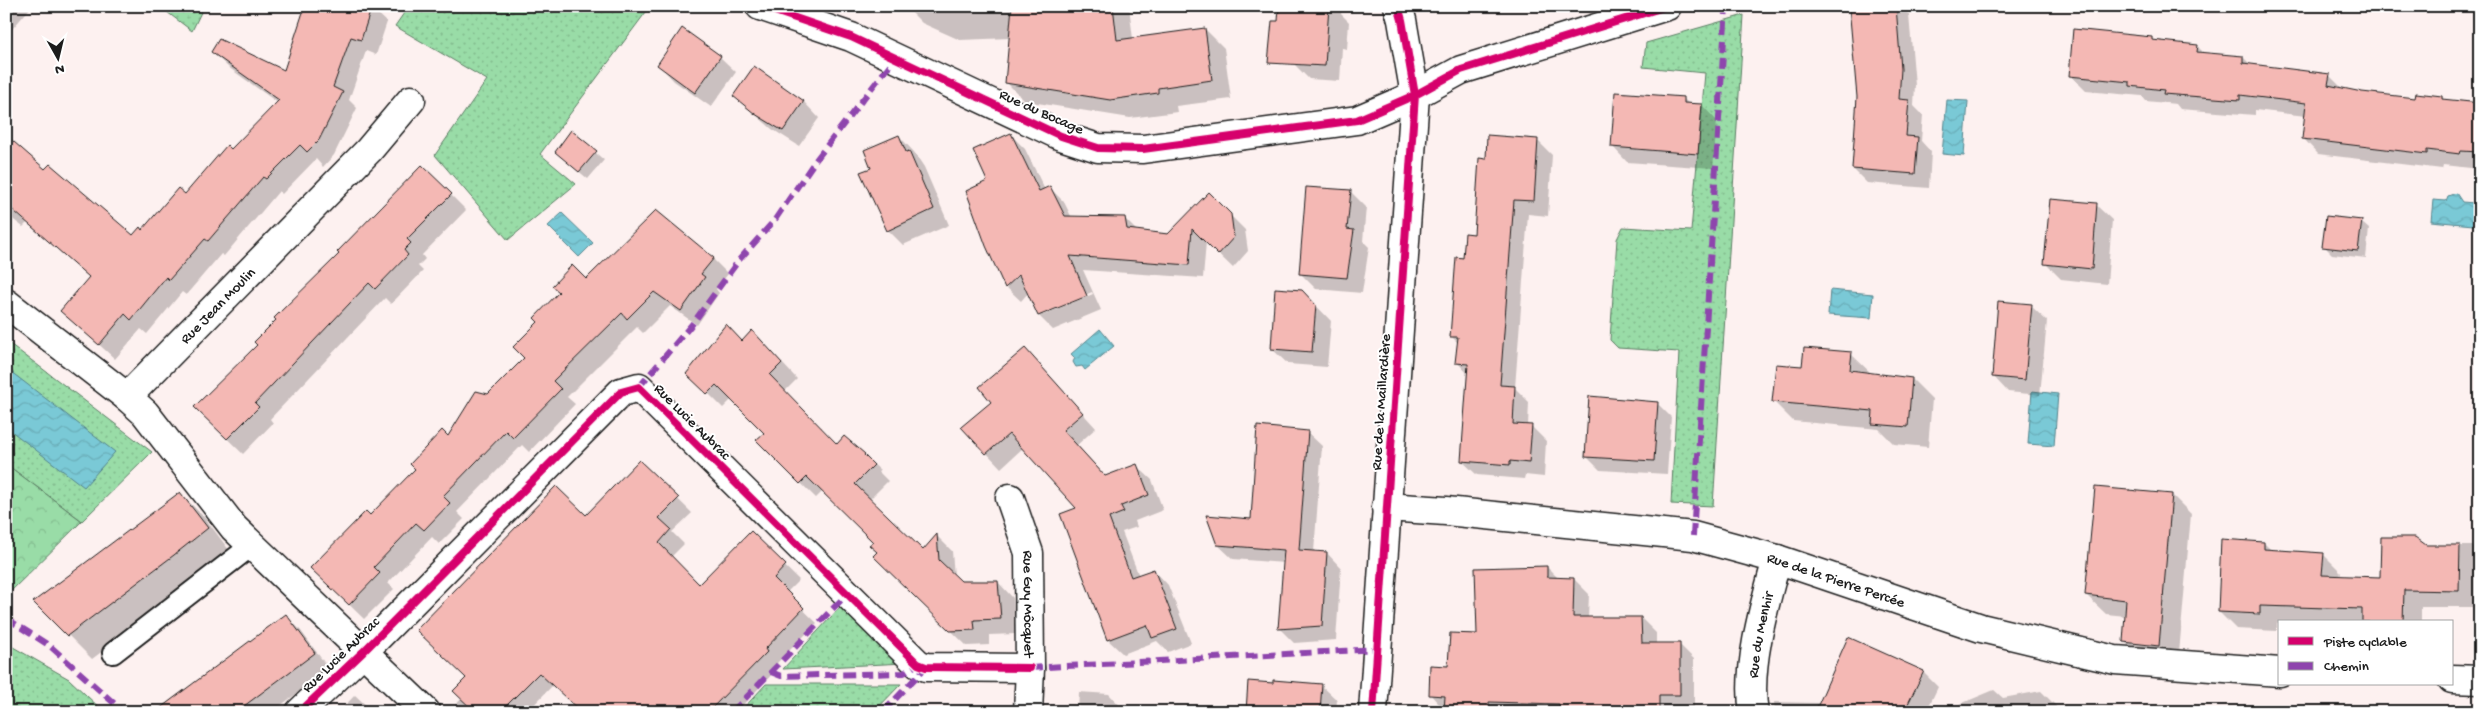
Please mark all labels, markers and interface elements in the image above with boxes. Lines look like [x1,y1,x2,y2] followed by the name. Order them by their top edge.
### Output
[32,32,82,82] north arrow
[54,59,65,77] text: N
[996,86,1087,140] street label: Rue du Bocage
[177,264,260,348] street label: Rue Jean Moulin
[1368,333,1396,471] street label: Rue de la Maillardière
[650,380,734,465] street label: Rue Lucie Aubrac
[1018,550,1037,659] street label: Rue Guy Môcquet
[1765,550,1907,613] street label: Rue de la Pierre Percée
[1745,588,1779,679] street label: Rue du Menhir
[299,613,385,697] street label: Rue Lucie Aubrac
[2278,620,2454,686] legend
[2323,634,2407,652] text: Piste cyclable
[2324,658,2369,676] text: Chemin

